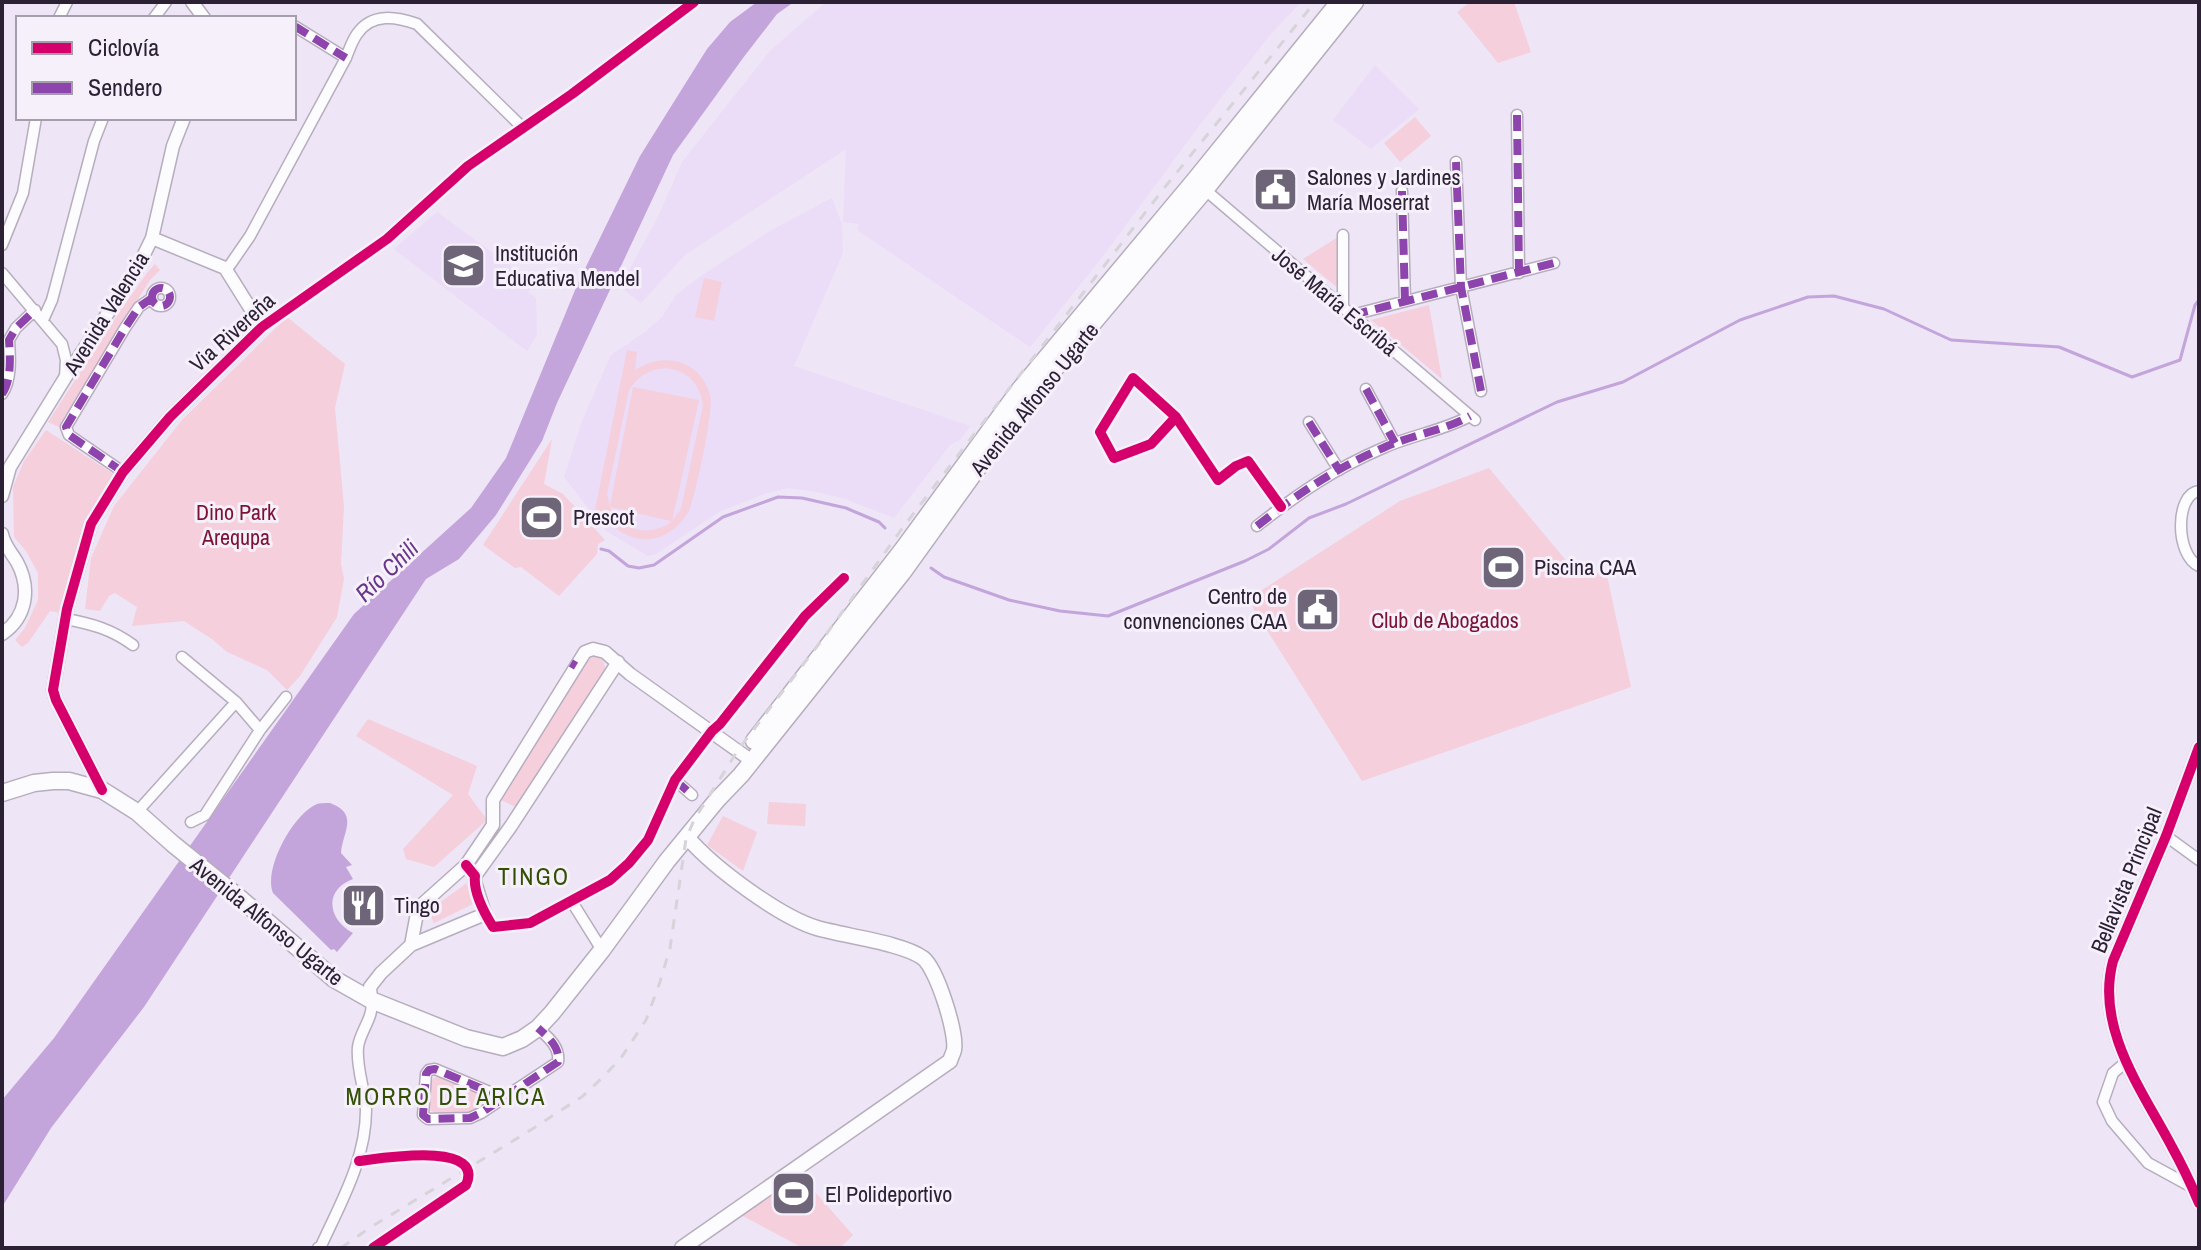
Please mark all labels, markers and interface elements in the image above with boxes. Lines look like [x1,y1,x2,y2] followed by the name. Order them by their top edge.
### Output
[16,16,296,120] legend
[88,31,159,63] text: Ciclovía
[88,71,162,103] text: Sendero
[1307,162,1460,217] place label: Salones y Jardines María Moserrat
[1252,166,1300,214] public building icon: Salones y Jardines María Moserrat
[495,238,639,293] place label: Institución Educativa Mendel
[1266,240,1404,362] street label: José María Escribá
[440,242,488,290] school or university icon: Institución Educativa Mendel
[56,246,156,381] street label: Avenida Valencia
[183,286,281,378] street label: Via Rivereña
[962,316,1105,483] street label: Avenida Alfonso Ugarte
[518,493,566,541] sports icon: Prescot
[196,497,277,552] park label: Dino Park Arequpa
[573,502,634,532] place label: Prescot
[348,532,425,608] water label: Río Chili
[1479,543,1527,591] sports icon: Piscina CAA
[1534,552,1637,582] place label: Piscina CAA
[1124,581,1288,636] place label: Centro de convnenciones CAA
[1294,585,1342,633] public building icon: Centro de convnenciones CAA
[1371,605,1519,635] park label: Club de Abogados
[2083,803,2169,957] street label: Bellavista Principal
[183,849,350,992] street label: Avenida Alfonso Ugarte
[498,860,570,892] district label: TINGO
[339,881,387,929] restaurant icon: Tingo
[394,890,440,920] place label: Tingo
[346,1080,546,1112] district label: MORRO DE ARICA
[770,1170,818,1218] sports icon: El Polideportivo
[825,1179,952,1209] place label: El Polideportivo

